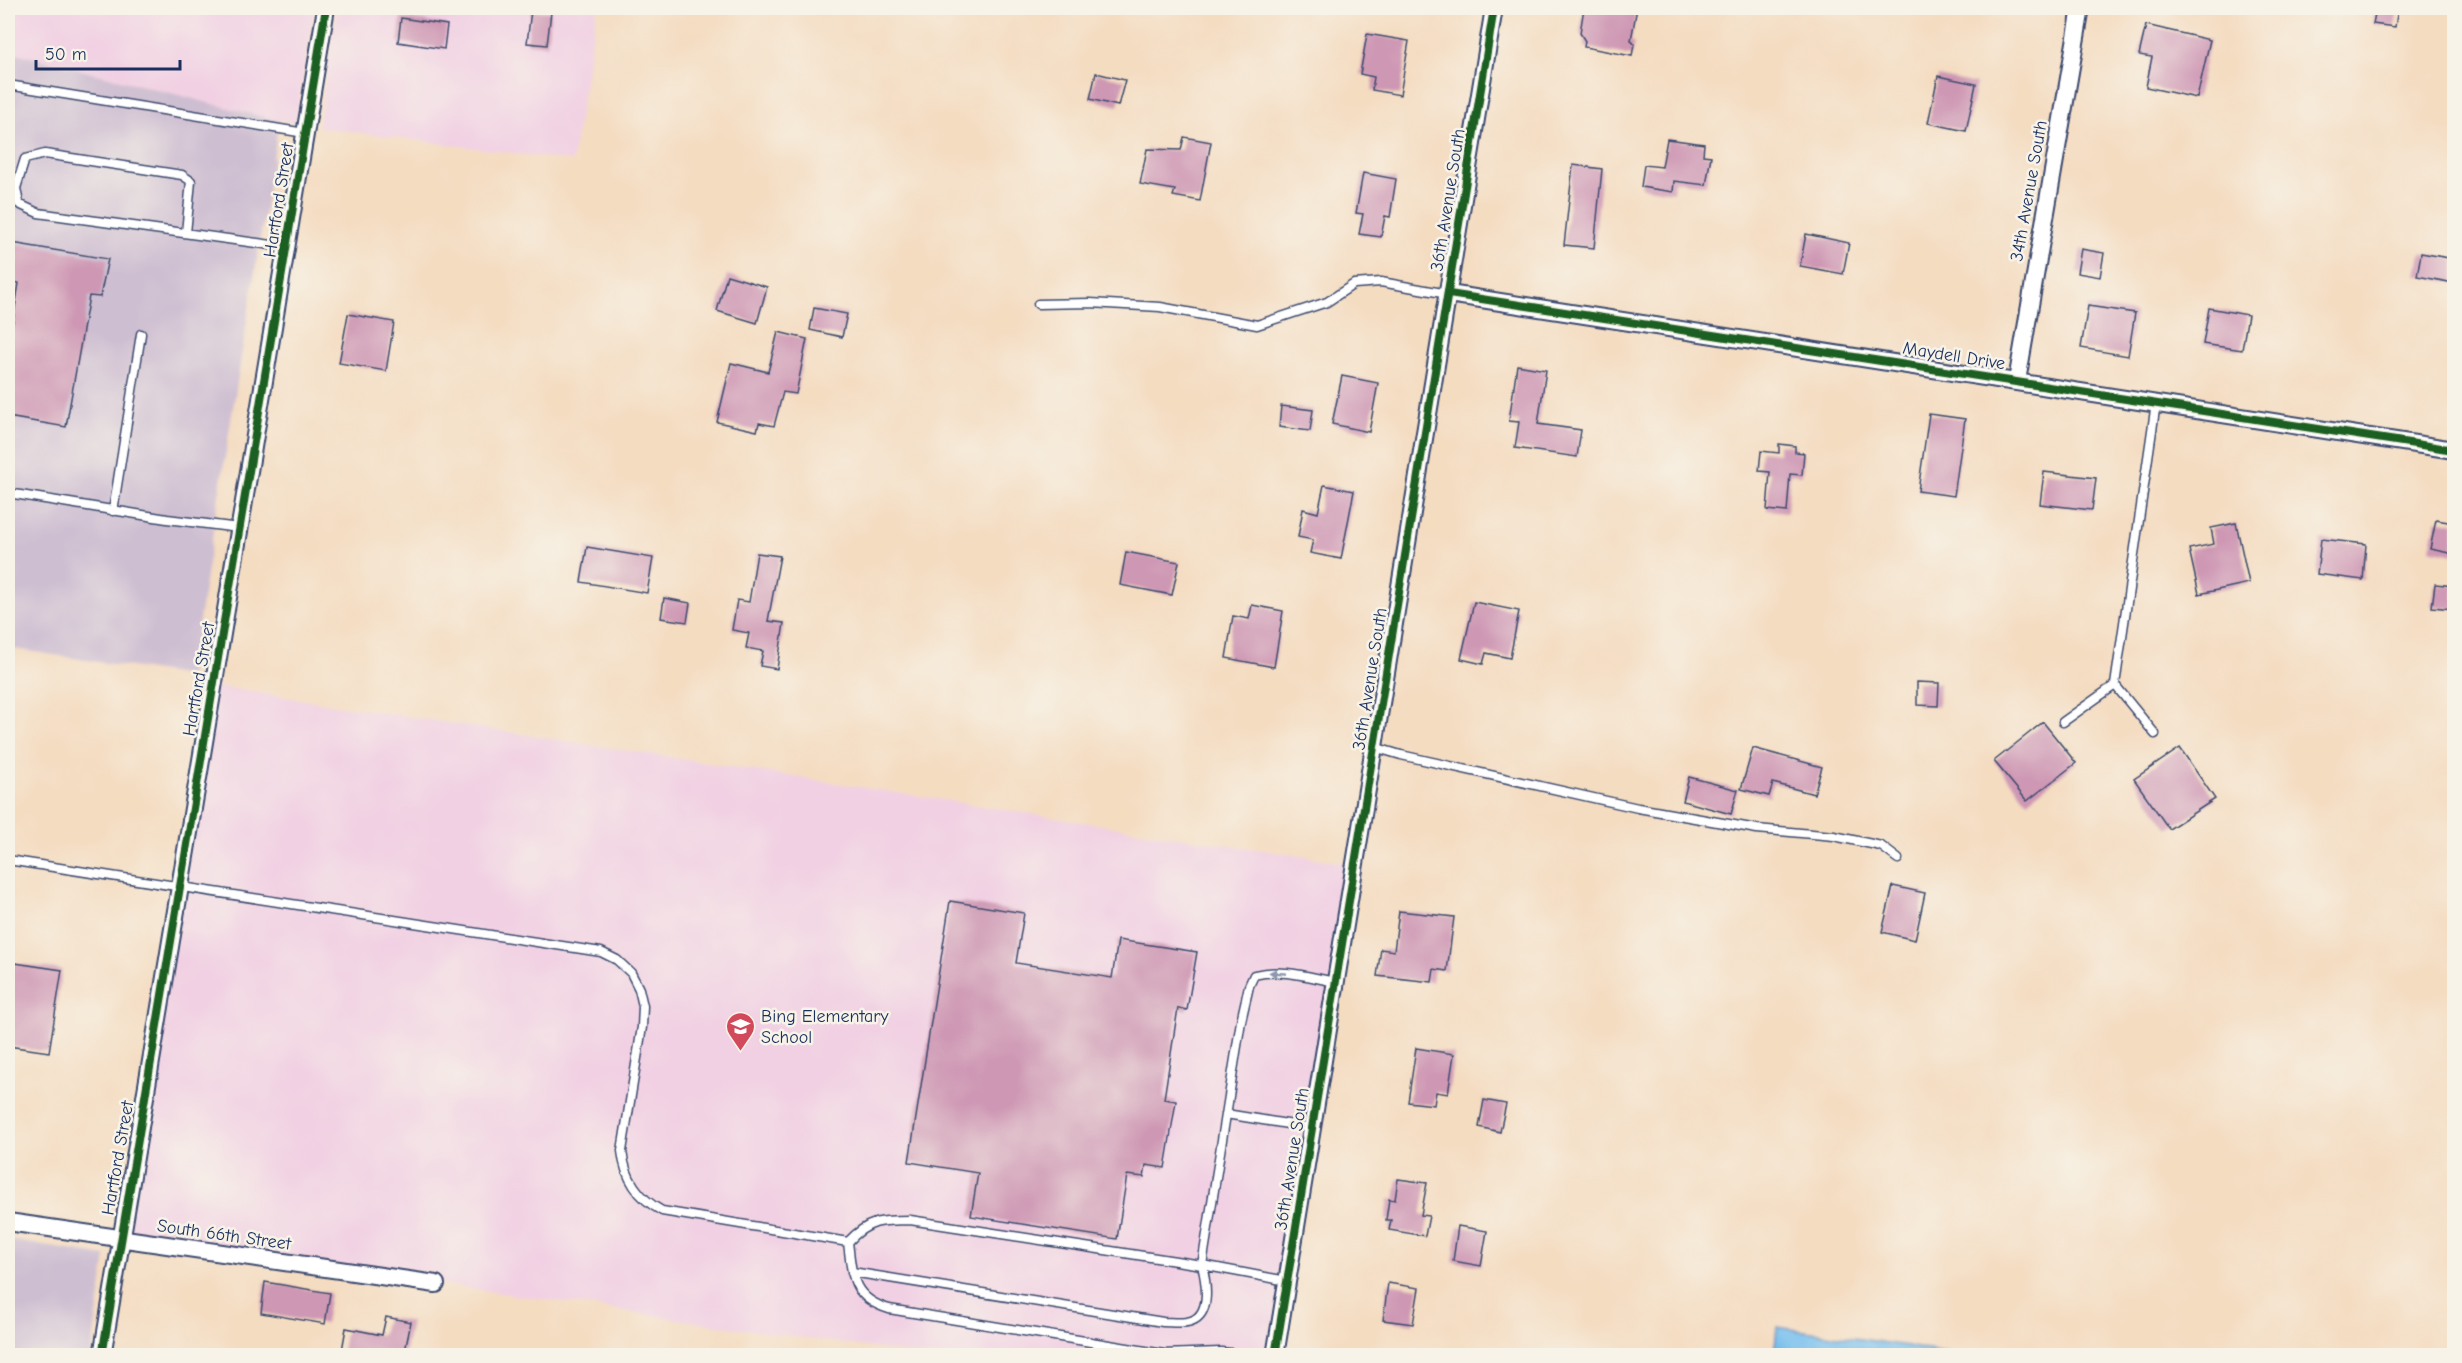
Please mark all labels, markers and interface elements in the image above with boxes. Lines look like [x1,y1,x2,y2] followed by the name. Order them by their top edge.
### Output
[36,33,180,71] scale bar
[45,44,87,65] text: 50 m
[2006,119,2052,263] street label: 34th Avenue South
[1426,127,1470,273] street label: 36th Avenue South
[260,140,299,259] street label: Hartford Street
[1901,338,2007,374] street label: Maydell Drive
[1348,606,1392,752] street label: 36th Avenue South
[179,619,220,738] street label: Hartford Street
[1269,968,1288,977] one-way arrow
[761,1006,889,1048] place label: Bing Elementary School
[724,1010,756,1052] school or university icon: Bing Elementary School
[1270,1086,1314,1232] street label: 36th Avenue South
[98,1098,139,1217] street label: Hartford Street
[156,1215,293,1255] street label: South 66th Street

